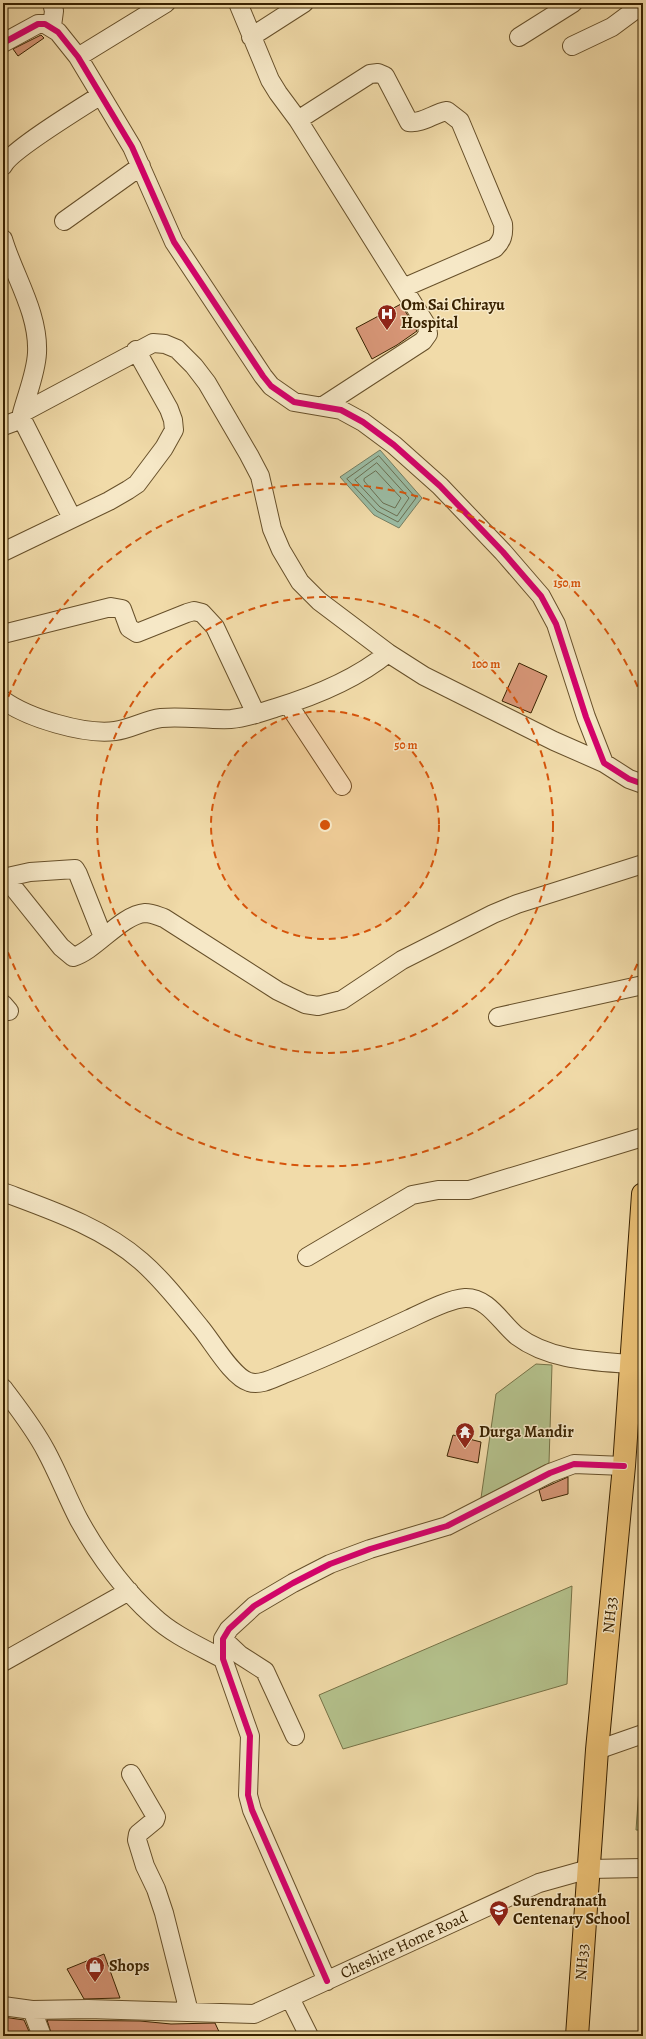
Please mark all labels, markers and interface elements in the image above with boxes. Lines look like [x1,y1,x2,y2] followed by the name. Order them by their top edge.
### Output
[401,294,505,334] place label: Om Sai Chirayu Hospital
[376,303,398,331] hospital icon: Om Sai Chirayu Hospital
[553,575,581,591] text: 150 m
[472,656,500,672] text: 100 m
[394,737,418,753] text: 50 m
[318,818,332,832] centre of rings
[454,1421,476,1449] temple icon: Durga Mandir
[479,1421,574,1443] place label: Durga Mandir
[597,1596,623,1634] street label: NH33
[513,1890,631,1930] place label: Surendranath Centenary School
[488,1899,510,1927] school or university icon: Surendranath Centenary School
[337,1906,472,1984] street label: Cheshire Home Road
[570,1943,594,1981] street label: NH33
[84,1955,106,1983] shop icon: Shops
[109,1955,150,1977] place label: Shops

